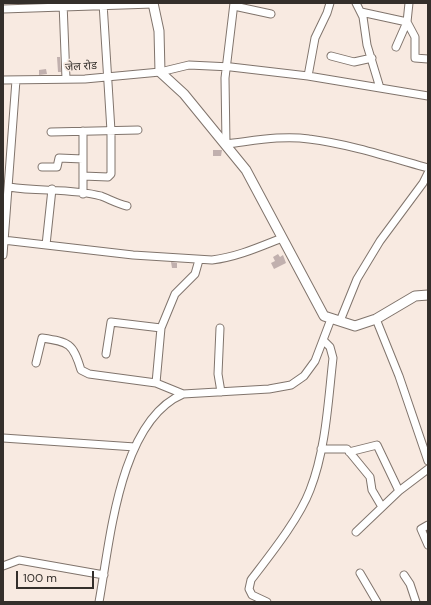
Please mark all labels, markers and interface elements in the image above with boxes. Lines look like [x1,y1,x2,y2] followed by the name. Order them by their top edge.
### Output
[65,60,97,74] street label: जेल रोड
[18,563,96,589] scale bar
[23,570,57,586] text: 100 m

